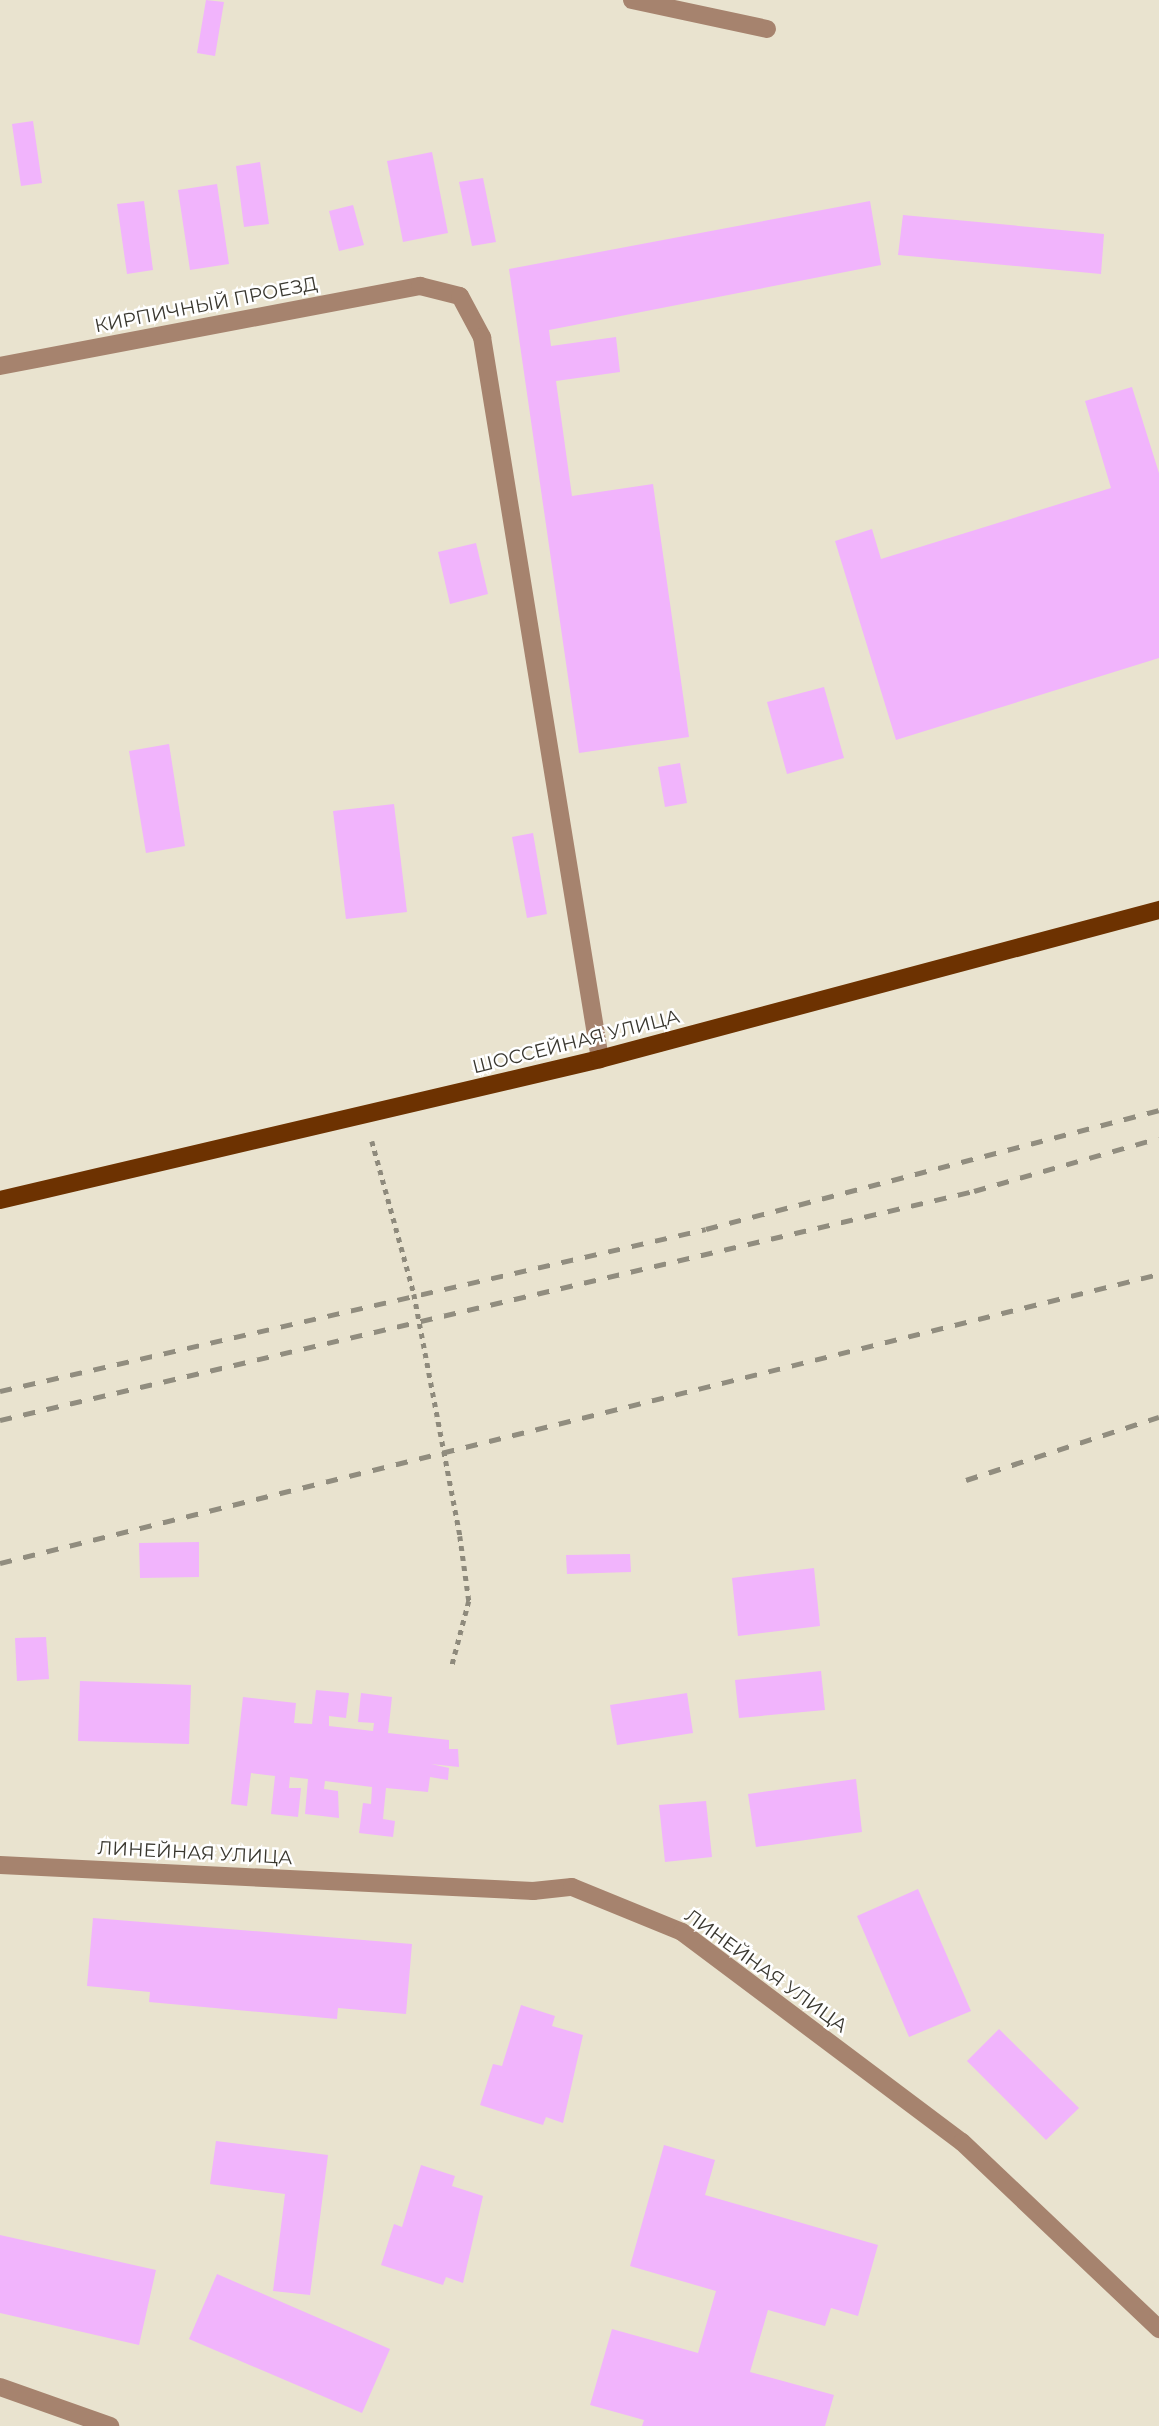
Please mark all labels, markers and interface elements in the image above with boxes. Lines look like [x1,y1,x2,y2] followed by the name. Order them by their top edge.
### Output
[93,272,319,338] street label: КИРПИЧНЫЙ ПРОЕЗД
[470,1005,682,1079] street label: ШОССЕЙНАЯ УЛИЦА
[97,1837,293,1869] street label: ЛИНЕЙНАЯ УЛИЦА
[680,1904,852,2038] street label: ЛИНЕЙНАЯ УЛИЦА

